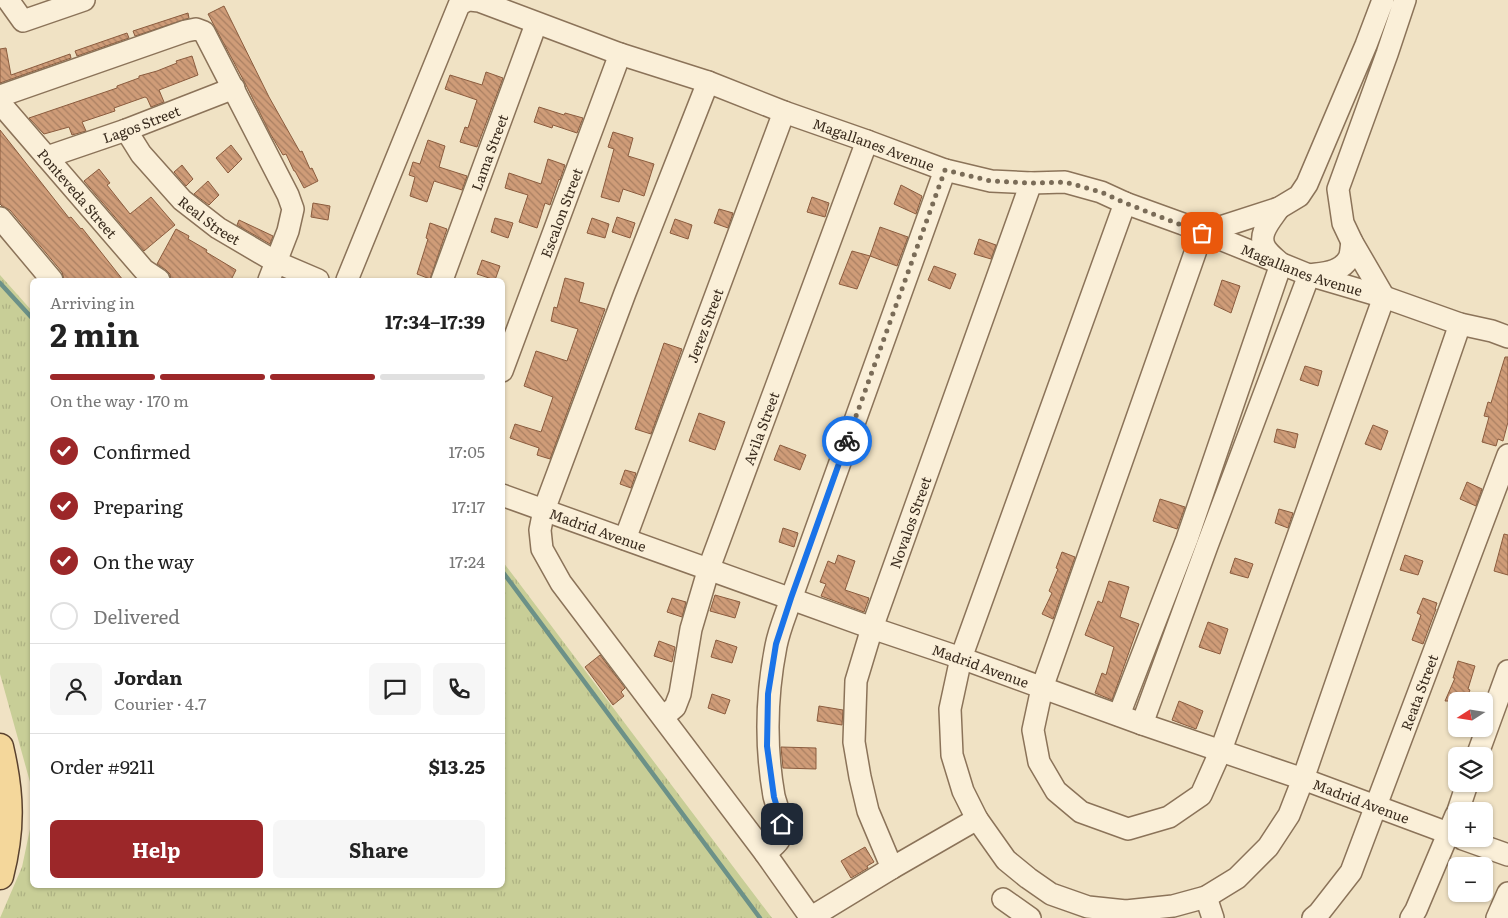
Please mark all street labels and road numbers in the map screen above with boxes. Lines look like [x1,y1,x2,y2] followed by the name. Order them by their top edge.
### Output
[100,100,183,147] street label: Lagos Street
[466,111,512,194] street label: Lama Street
[810,113,937,175] street label: Magallanes Avenue
[33,144,122,242] street label: Ponteveda Street
[535,164,587,260] street label: Escalon Street
[174,191,245,249] street label: Real Street
[1238,238,1365,300] street label: Magallanes Avenue
[682,285,728,365] street label: Jerez Street
[738,388,784,468] street label: Avila Street
[884,473,936,571] street label: Novalos Street
[547,503,649,556] street label: Madrid Avenue
[929,639,1032,692] street label: Madrid Avenue
[1395,651,1442,733] street label: Reata Street
[1310,774,1412,828] street label: Madrid Avenue

